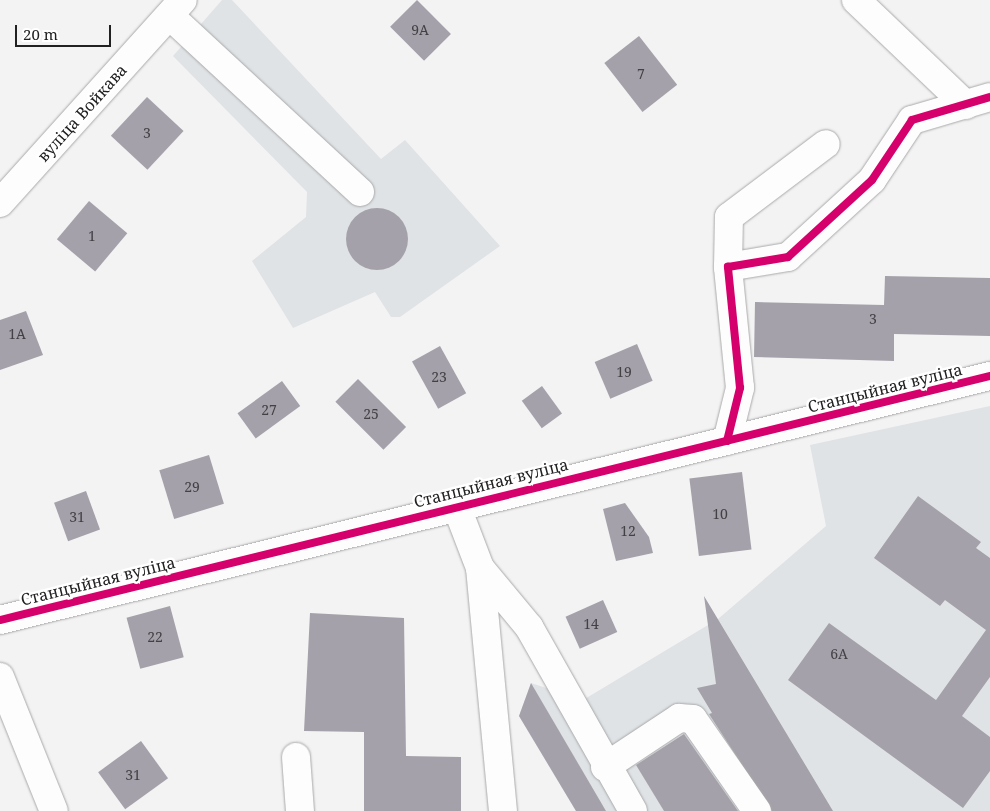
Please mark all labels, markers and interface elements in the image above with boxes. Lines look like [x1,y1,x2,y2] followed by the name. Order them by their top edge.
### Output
[18,15,114,47] scale bar
[411,22,429,38] house number: 9А
[23,24,58,44] text: 20 m
[33,60,131,166] street label: вуліца Войкава
[637,66,645,82] house number: 7
[143,125,151,141] house number: 3
[88,228,96,244] house number: 1
[869,311,877,327] house number: 3
[8,326,26,342] house number: 1А
[806,359,964,417] street label: Станцыйная вуліца
[616,364,632,380] house number: 19
[431,369,447,385] house number: 23
[261,402,277,418] house number: 27
[363,406,379,422] house number: 25
[412,454,570,512] street label: Станцыйная вуліца
[184,479,200,495] house number: 29
[712,506,728,522] house number: 10
[69,509,85,525] house number: 31
[620,523,636,539] house number: 12
[19,552,177,610] street label: Станцыйная вуліца
[583,616,599,632] house number: 14
[147,629,163,645] house number: 22
[830,646,848,662] house number: 6A
[125,767,141,783] house number: 31

